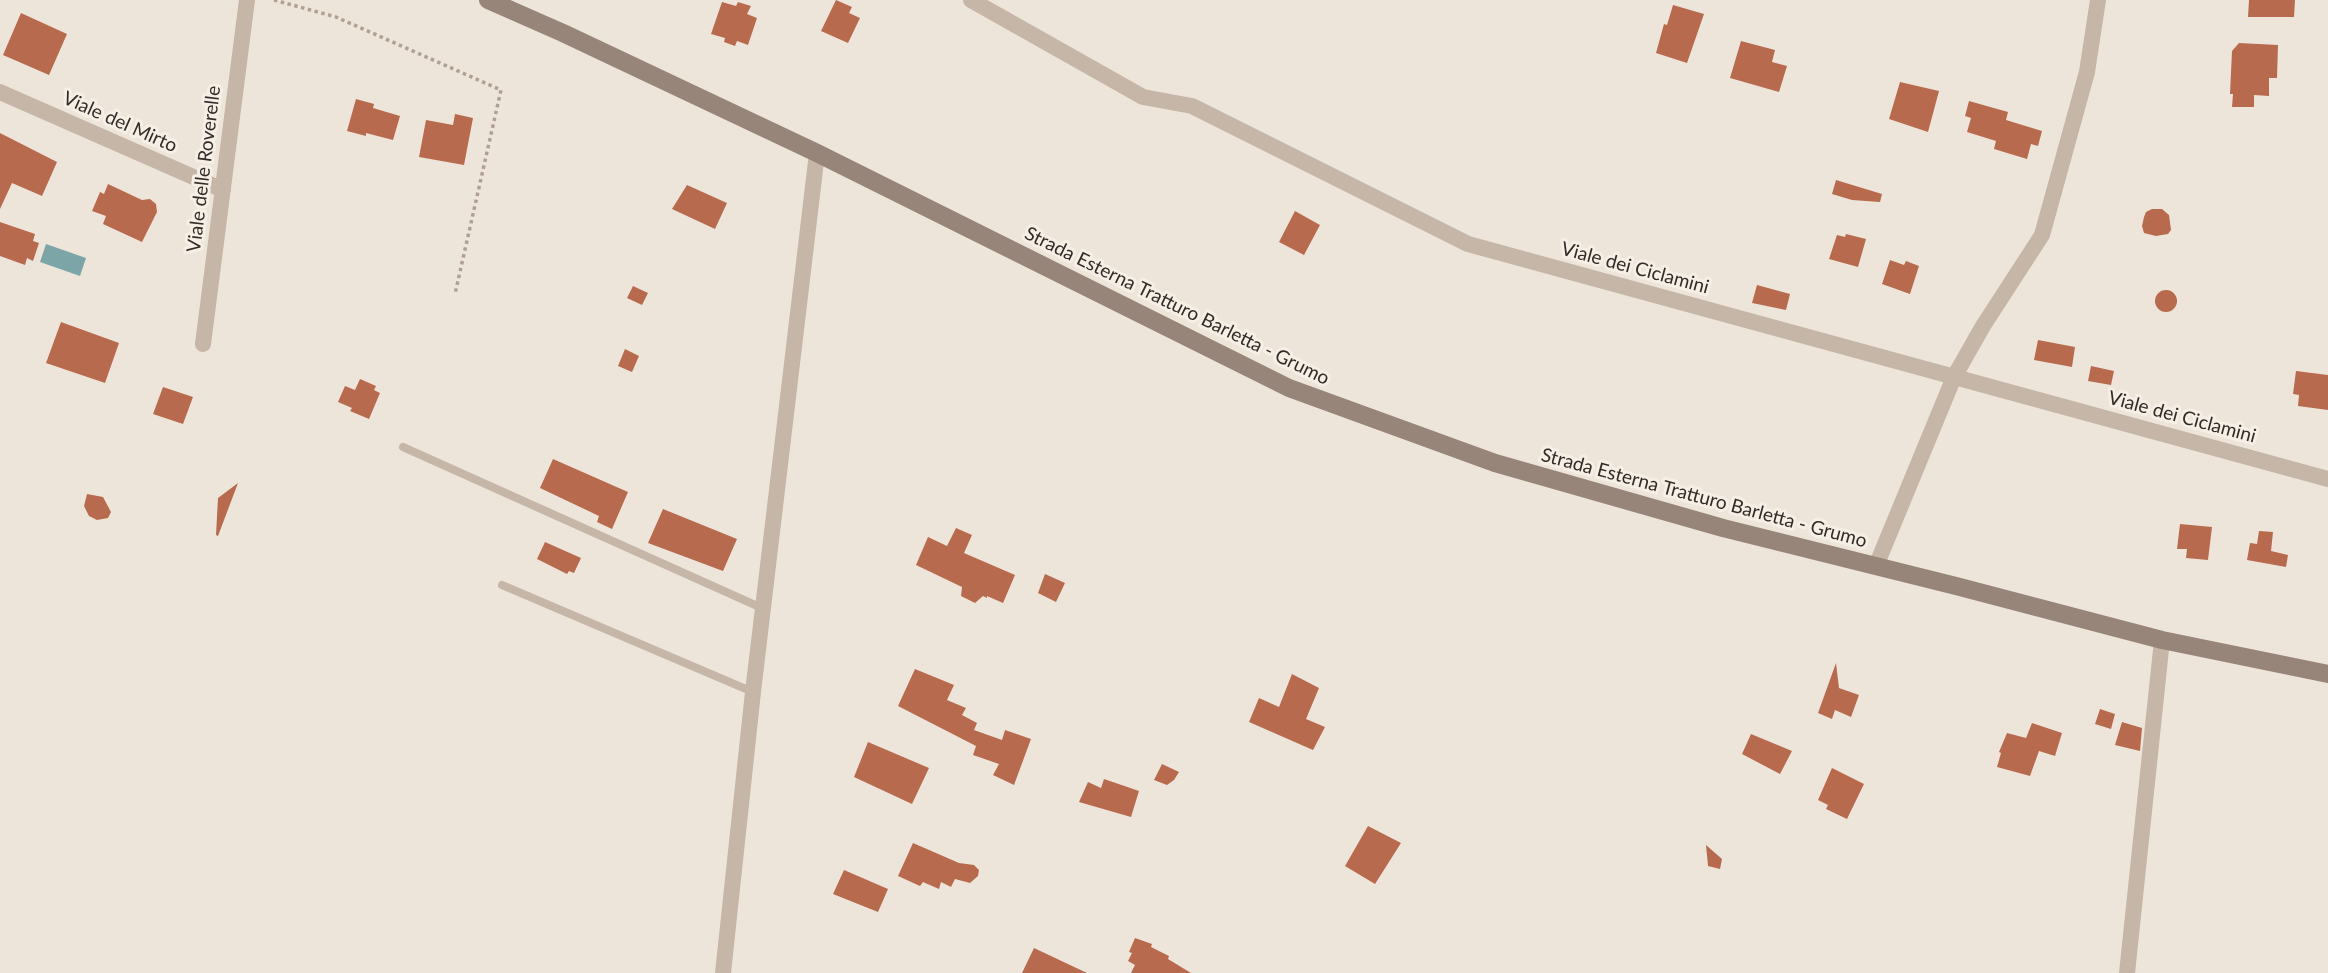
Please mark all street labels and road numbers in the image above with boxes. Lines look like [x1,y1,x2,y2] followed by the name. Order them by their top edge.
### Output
[182,84,226,254] street label: Viale delle Roverelle
[59,87,181,157] street label: Viale del Mirto
[1021,222,1333,390] street label: Strada Esterna Tratturo Barletta - Grumo
[1559,237,1711,299] street label: Viale dei Ciclamini
[2106,386,2258,448] street label: Viale dei Ciclamini
[1539,443,1869,553] street label: Strada Esterna Tratturo Barletta - Grumo

